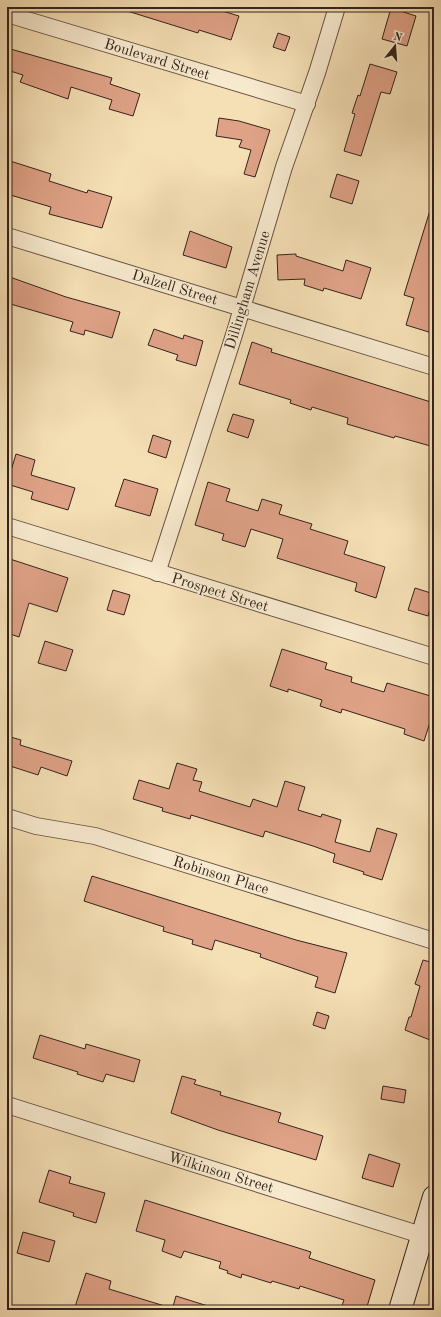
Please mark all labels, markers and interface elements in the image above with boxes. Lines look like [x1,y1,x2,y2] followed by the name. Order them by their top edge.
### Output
[375,26,415,66] north arrow
[392,31,404,45] text: N
[102,37,211,84] street label: Boulevard Street
[223,229,274,352] street label: Dillingham Avenue
[130,268,219,309] street label: Dalzell Street
[169,572,270,615] street label: Prospect Street
[171,855,270,898] street label: Robinson Place
[166,1150,275,1197] street label: Wilkinson Street

